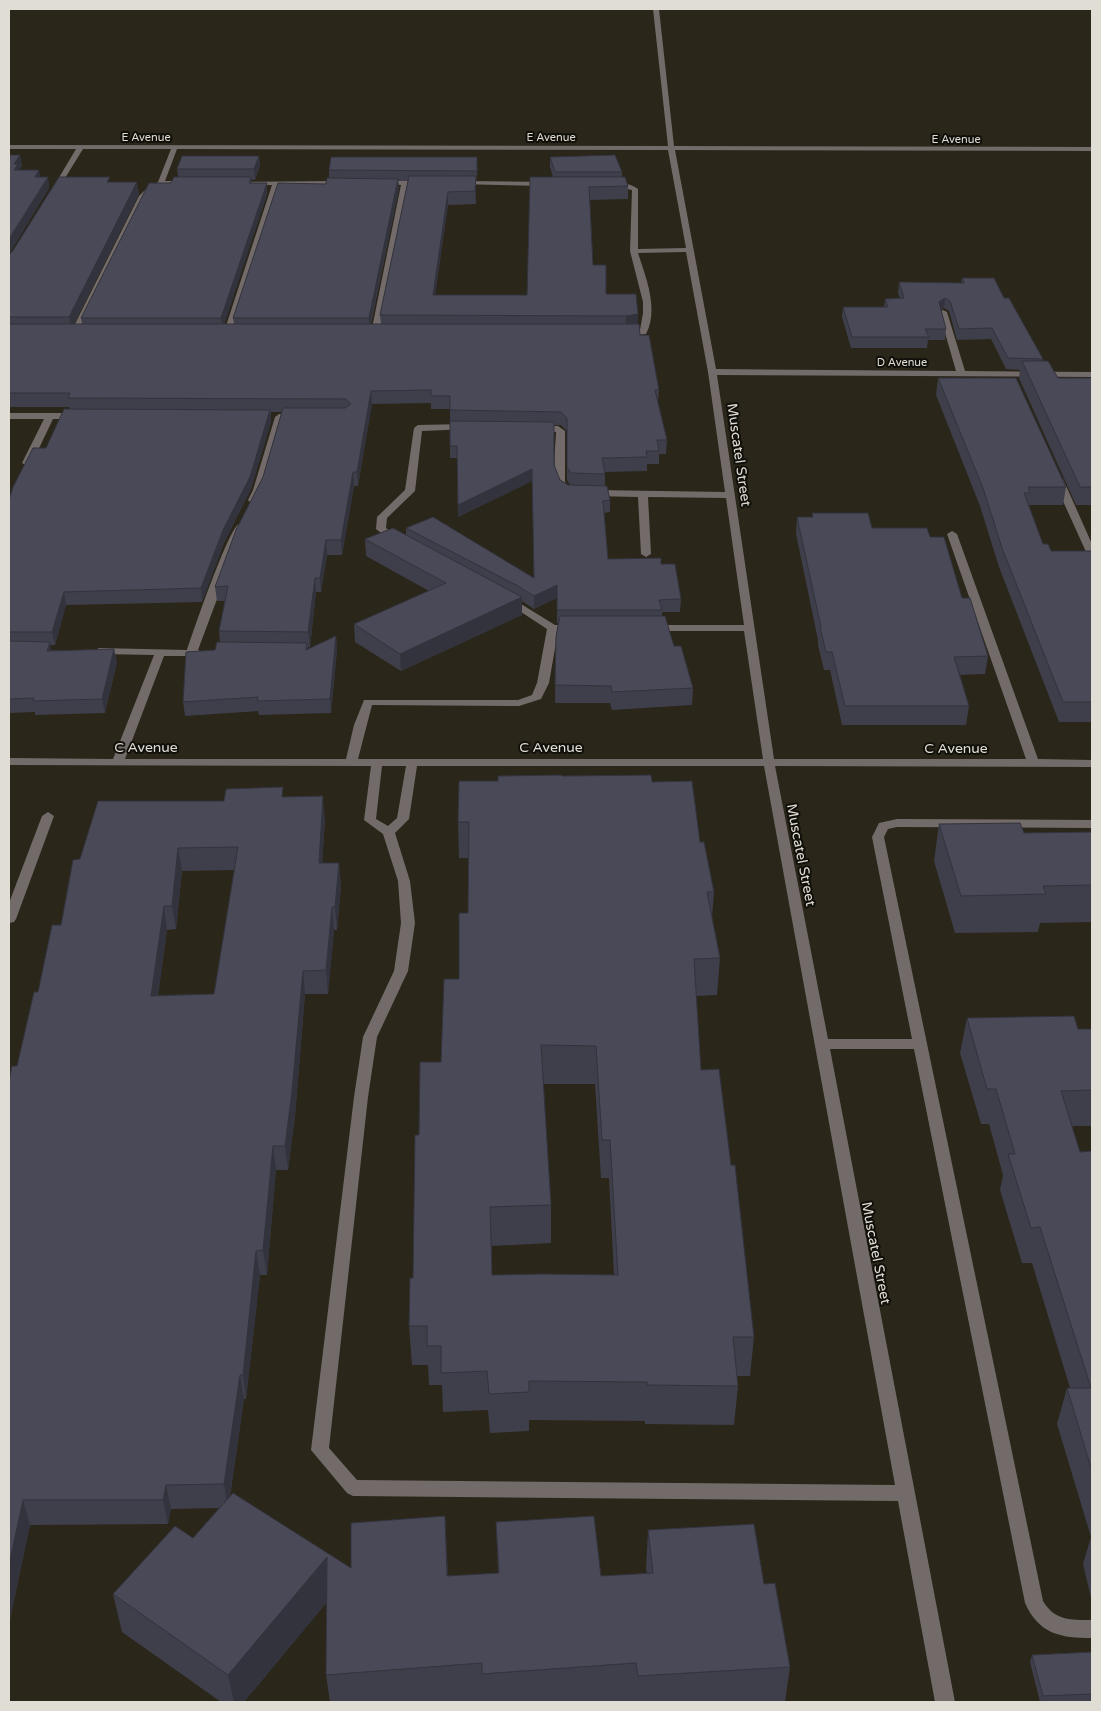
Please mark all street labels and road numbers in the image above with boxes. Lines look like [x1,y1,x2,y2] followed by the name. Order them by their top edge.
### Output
[121,131,171,144] street label: E Avenue
[526,131,576,144] street label: E Avenue
[931,133,981,146] street label: E Avenue
[877,356,927,369] street label: D Avenue
[723,402,755,508] street label: Muscatel Street
[114,739,178,756] street label: C Avenue
[519,739,583,756] street label: C Avenue
[924,740,988,757] street label: C Avenue
[783,802,819,908] street label: Muscatel Street
[858,1200,894,1306] street label: Muscatel Street

